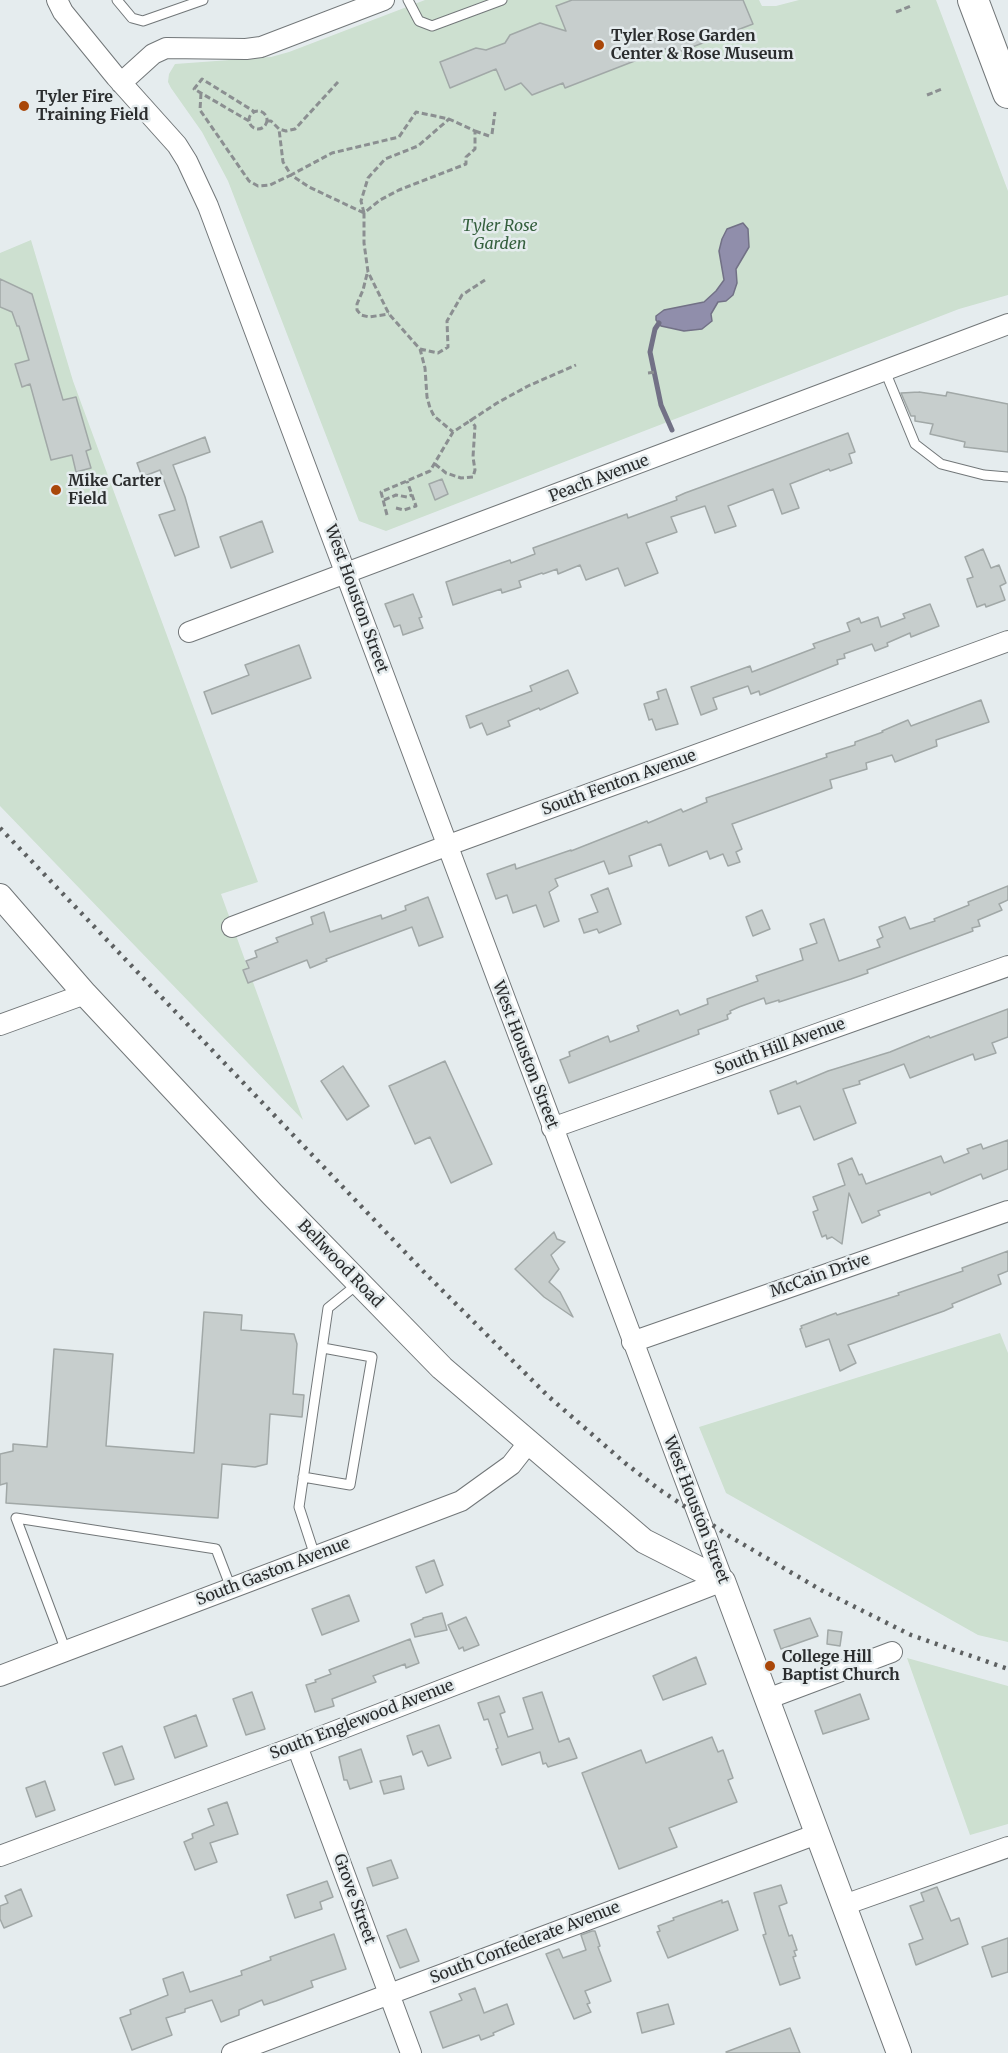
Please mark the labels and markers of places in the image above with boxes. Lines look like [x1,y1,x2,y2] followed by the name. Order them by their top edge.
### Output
[611,26,794,64] place label: Tyler Rose Garden Center & Rose Museum
[592,38,606,52] marker: Tyler Rose Garden Center & Rose Museum
[36,87,149,125] place label: Tyler Fire Training Field
[17,99,31,113] marker: Tyler Fire Training Field
[68,471,161,509] place label: Mike Carter Field
[49,483,63,497] marker: Mike Carter Field
[782,1647,900,1685] place label: College Hill Baptist Church
[763,1659,777,1673] marker: College Hill Baptist Church

